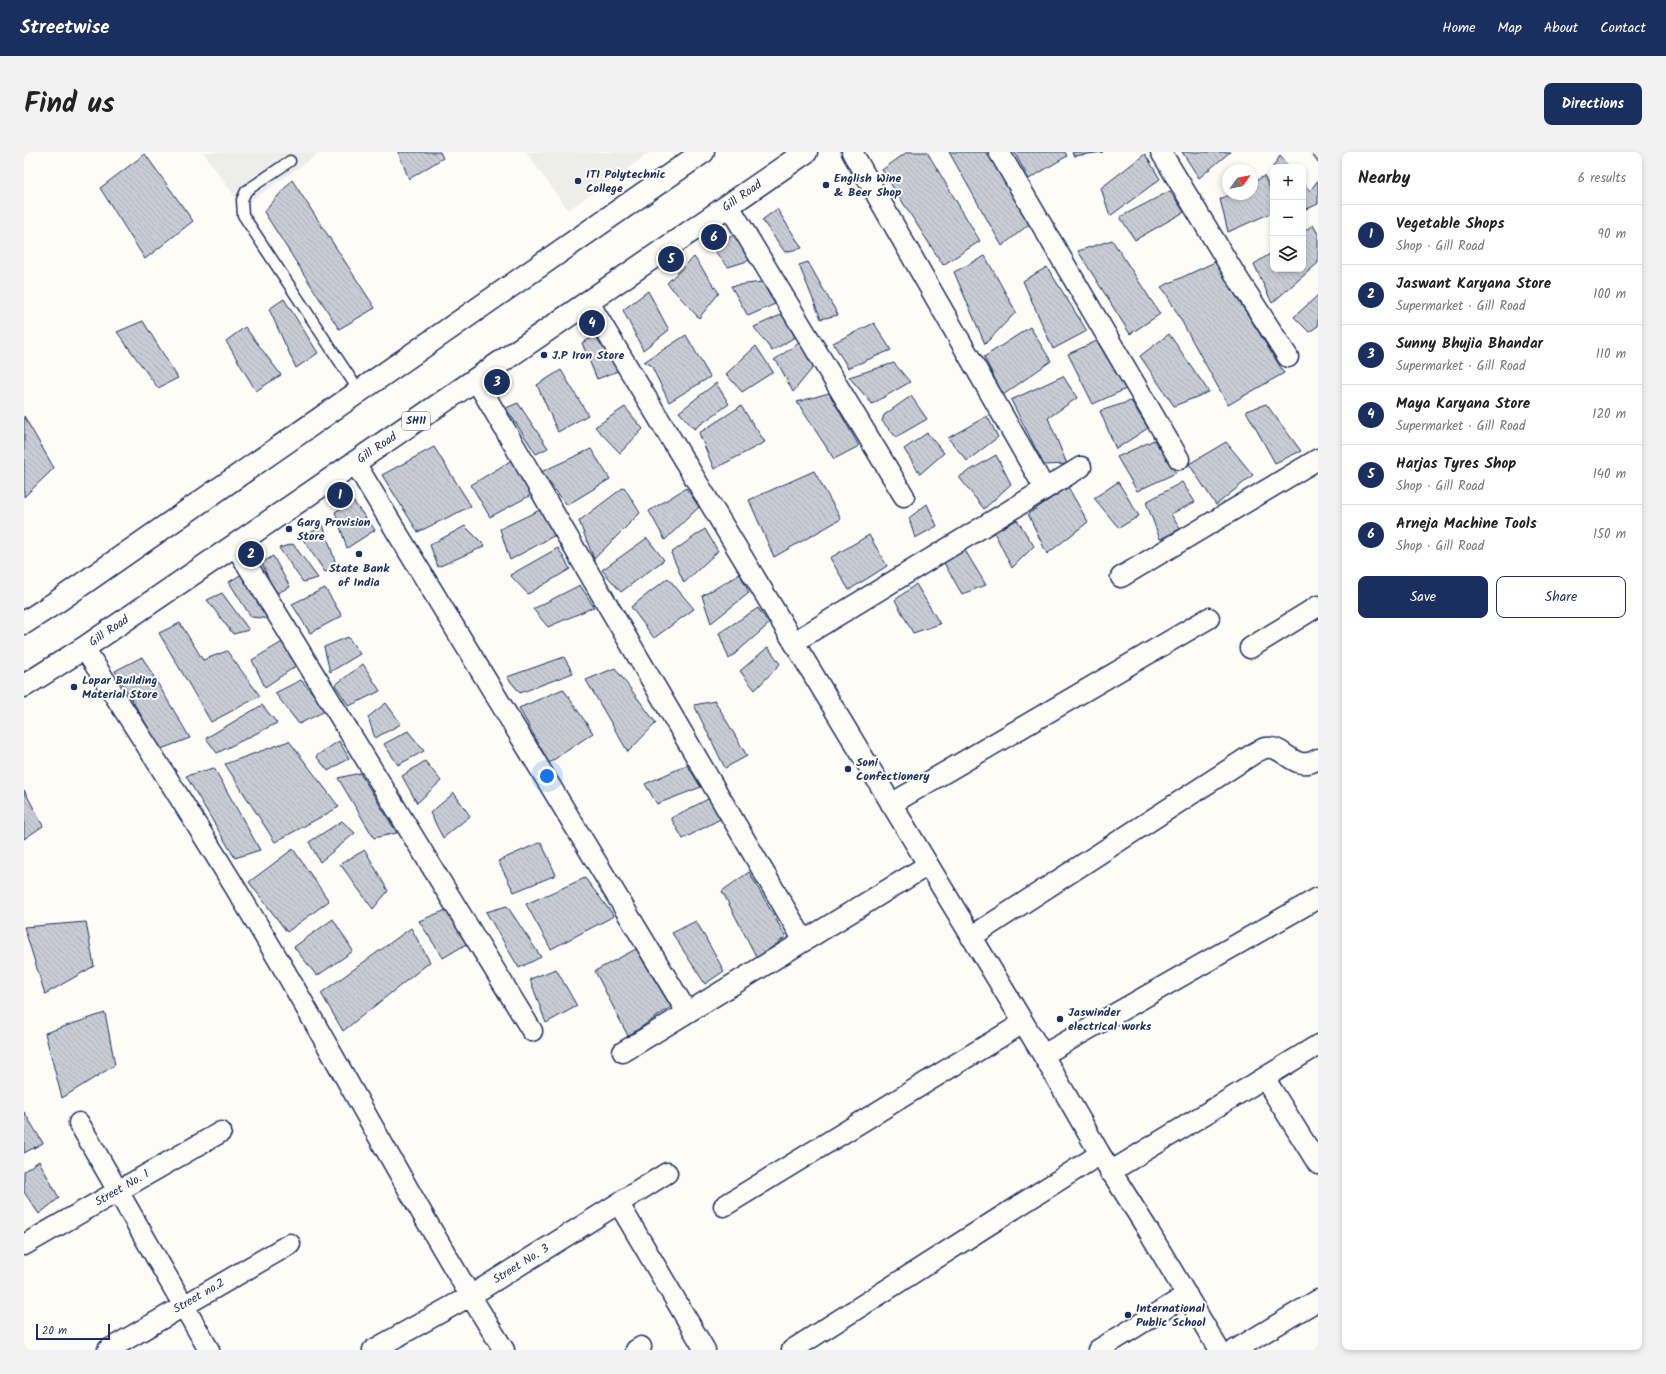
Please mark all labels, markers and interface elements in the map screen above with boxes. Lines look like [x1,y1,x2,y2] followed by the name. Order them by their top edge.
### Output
[20,13,110,43] text: Streetwise
[1442,17,1476,39] text: Home
[1498,17,1522,39] text: Map
[1544,17,1578,39] text: About
[1600,17,1646,39] text: Contact
[24,82,115,127] text: Find us
[1544,83,1642,125] button: Directions
[1222,164,1258,200] north arrow
[1270,164,1306,272] map controls
[1270,164,1306,200] button: +
[586,165,666,198] place label: ITI Polytechnic College
[1358,165,1410,192] text: Nearby
[1578,168,1626,189] text: 6 results
[834,169,902,202] place label: English Wine & Beer Shop
[718,175,767,217] street label: Gill Road
[573,176,583,186] marker: ITI Polytechnic College
[821,180,831,190] marker: English Wine & Beer Shop
[1270,200,1306,236] button: −
[1396,212,1504,236] text: Vegetable Shops
[701,222,727,252] pin: 6
[1369,224,1373,245] text: 1
[1598,224,1626,245] text: 90 m
[1270,236,1306,272] button: layers
[1396,236,1484,257] text: Shop · Gill Road
[658,244,684,274] pin: 5
[1396,272,1551,296] text: Jaswant Karyana Store
[1367,284,1375,305] text: 2
[1593,284,1626,305] text: 100 m
[1396,296,1525,317] text: Supermarket · Gill Road
[579,308,605,338] pin: 4
[1396,332,1543,356] text: Sunny Bhujia Bhandar
[1367,344,1375,365] text: 3
[1596,344,1626,365] text: 110 m
[552,346,625,365] place label: J.P Iron Store
[539,350,549,360] marker: J.P Iron Store
[1396,356,1525,377] text: Supermarket · Gill Road
[484,367,510,397] pin: 3
[1396,392,1530,416] text: Maya Karyana Store
[1367,404,1375,425] text: 4
[1592,404,1626,425] text: 120 m
[402,412,430,430] road number: SH11
[1396,416,1525,437] text: Supermarket · Gill Road
[353,427,402,468] street label: Gill Road
[1396,452,1516,476] text: Harjas Tyres Shop
[1368,464,1374,485] text: 5
[1593,464,1626,485] text: 140 m
[1396,476,1484,497] text: Shop · Gill Road
[327,480,353,510] pin: 1
[1396,512,1537,536] text: Arneja Machine Tools
[297,513,371,546] place label: Garg Provision Store
[284,524,294,534] marker: Garg Provision Store
[1367,524,1375,545] text: 6
[1593,524,1626,545] text: 150 m
[1396,536,1484,557] text: Shop · Gill Road
[238,539,264,569] pin: 2
[354,549,364,559] marker: State Bank of India
[329,559,390,592] place label: State Bank of India
[1358,576,1488,618] button: Save
[1496,576,1626,618] button: Share
[85,610,134,651] street label: Gill Road
[82,671,158,704] place label: Lopar Building Material Store
[69,682,79,692] marker: Lopar Building Material Store
[856,753,930,786] place label: Soni Confectionery
[843,764,853,774] marker: Soni Confectionery
[537,766,557,786] your location
[1068,1003,1152,1036] place label: Jaswinder electrical works
[1055,1014,1065,1024] marker: Jaswinder electrical works
[91,1165,153,1211] street label: Street No. 1
[489,1239,553,1289] street label: Street No. 3
[170,1274,228,1318] street label: Street no.2
[1136,1299,1206,1332] place label: International Public School
[1123,1310,1133,1320] marker: International Public School
[36,1322,110,1341] scale bar
[42,1322,67,1340] text: 20 m

